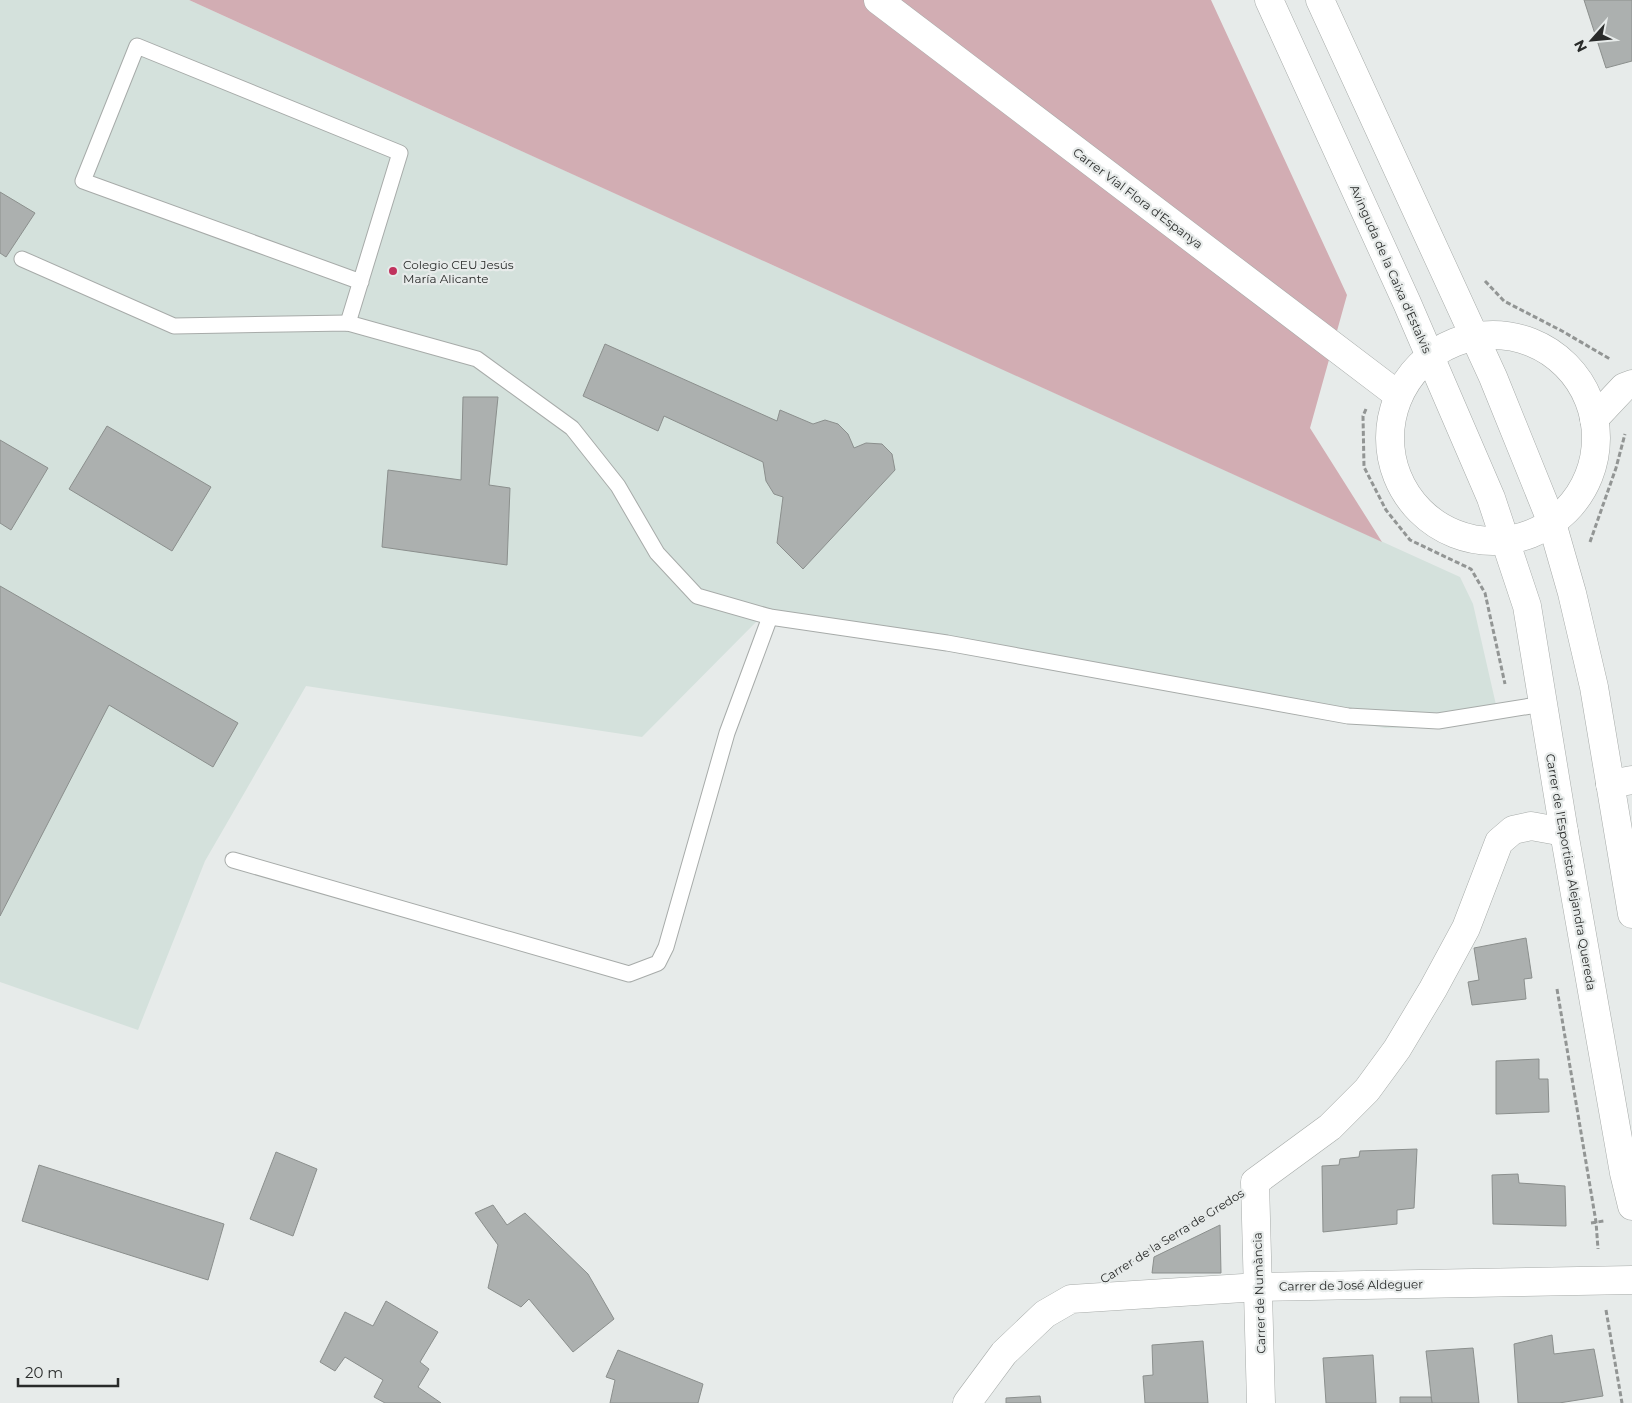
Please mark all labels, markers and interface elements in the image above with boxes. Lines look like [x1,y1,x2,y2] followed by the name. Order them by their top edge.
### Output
[1567,15,1617,65] north arrow
[1570,37,1591,55] text: N
[1070,144,1206,252] street label: Carrer Vial Flora d'Espanya
[1347,182,1435,356] street label: Avinguda de la Caixa d'Estalvis
[403,257,514,286] place label: Colegio CEU Jesús María Alicante
[387,265,399,277] marker: Colegio CEU Jesús María Alicante
[1543,752,1599,992] street label: Carrer de l'Esportista Alejandra Quereda
[1097,1185,1247,1287] street label: Carrer de la Serra de Gredos
[1249,1232,1269,1354] street label: Carrer de Numància
[1279,1276,1423,1294] street label: Carrer de José Aldeguer
[18,1356,118,1388] scale bar
[25,1363,63,1382] text: 20 m

